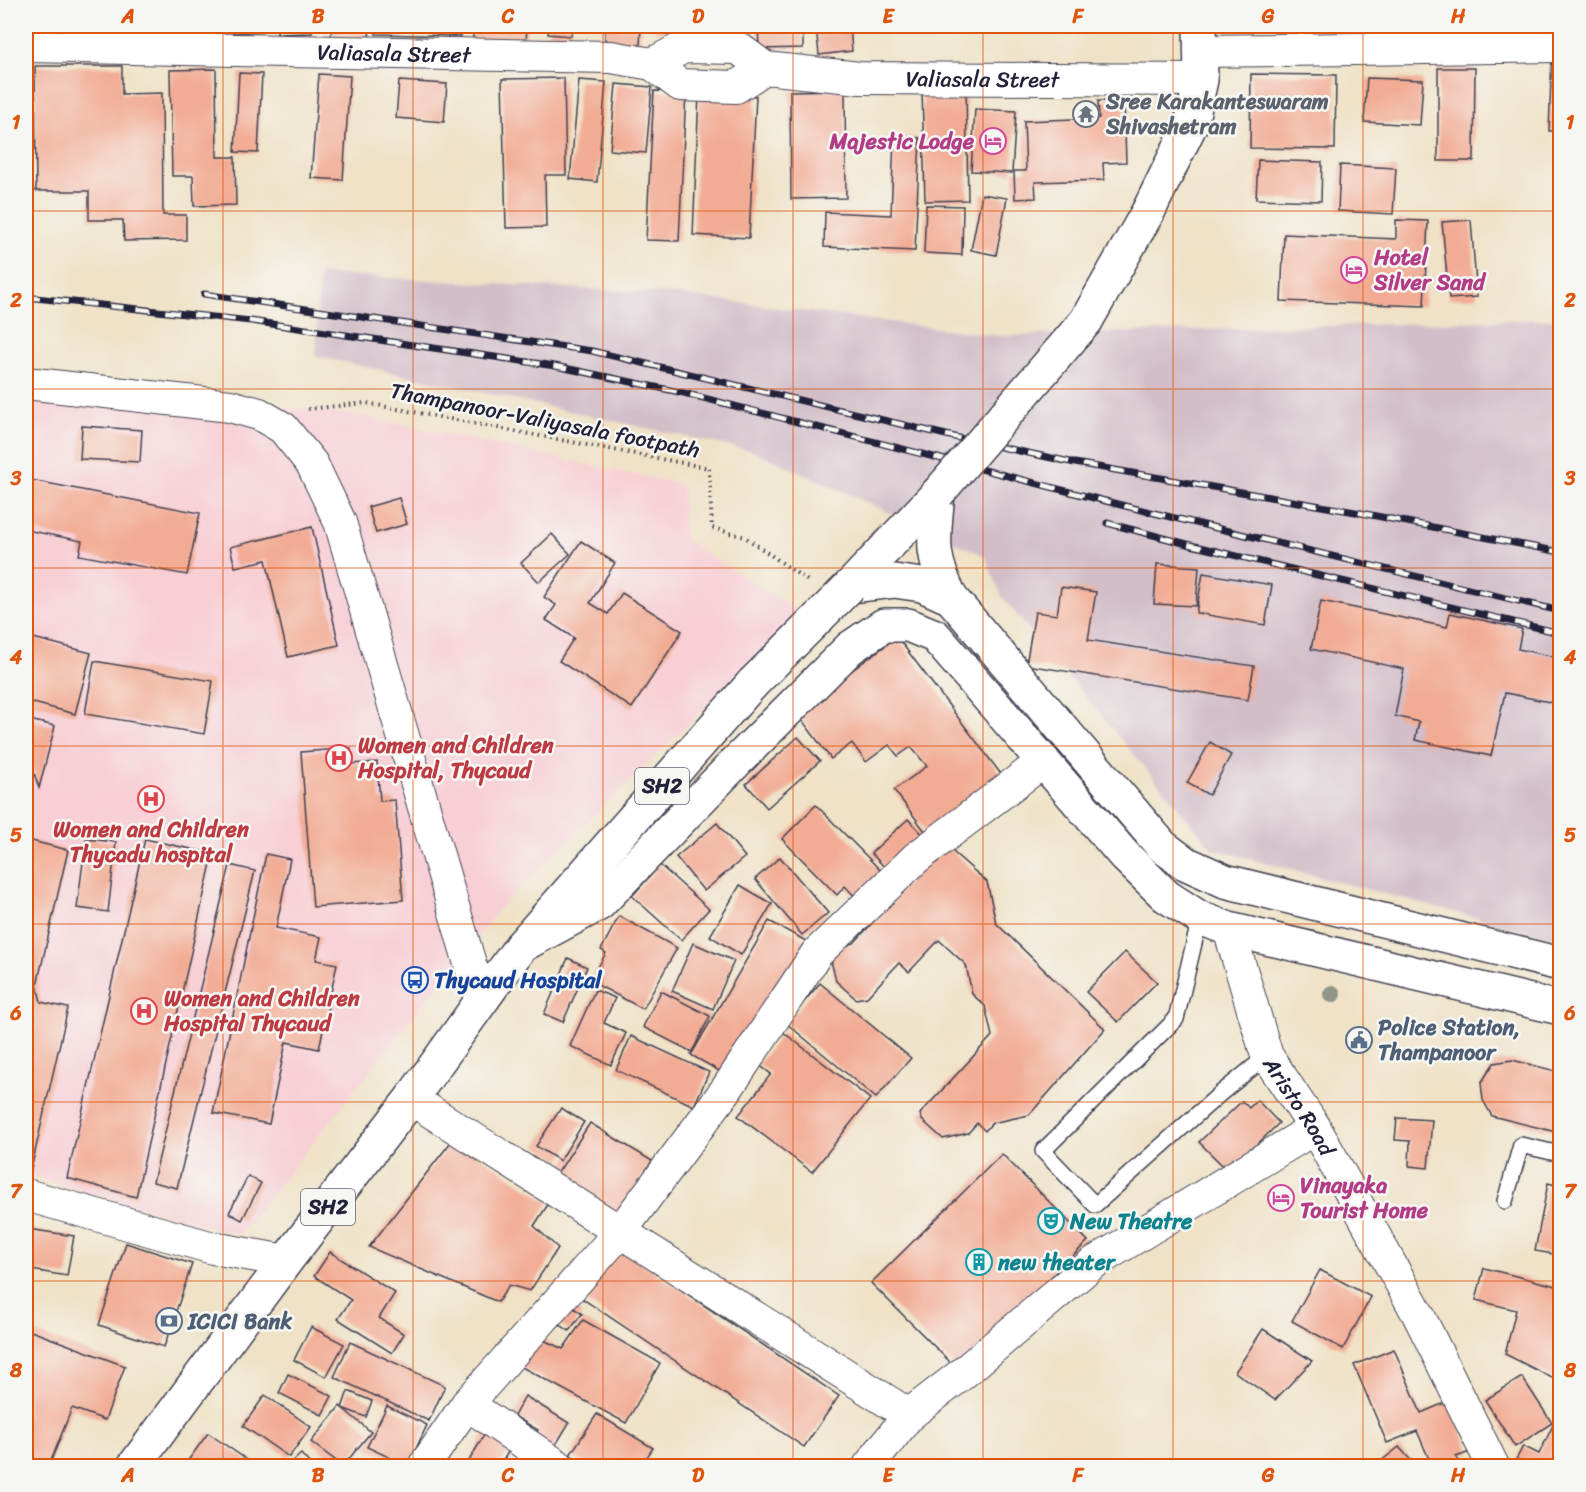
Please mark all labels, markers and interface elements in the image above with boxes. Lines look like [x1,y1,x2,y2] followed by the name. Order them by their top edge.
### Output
[120,0,135,34] text: A
[312,0,325,34] text: B
[501,0,515,34] text: C
[692,0,705,34] text: D
[882,0,895,34] text: E
[1072,0,1085,34] text: F
[1261,0,1275,34] text: G
[1450,0,1466,34] text: H
[317,32,472,74] street label: Valiasala Street
[906,59,1060,99] street label: Valiasala Street
[1105,82,1329,146] place label: Sree Karakanteswaram Shivashetram
[1071,99,1101,129] temple icon: Sree Karakanteswaram Shivashetram
[12,105,21,140] text: 1
[1566,105,1575,140] text: 1
[828,122,975,161] place label: Majestic Lodge
[978,126,1008,156] hotel icon: Majestic Lodge
[1373,238,1487,302] place label: Hotel Silver Sand
[1339,255,1369,285] hotel icon: Hotel Silver Sand
[9,283,22,318] text: 2
[1563,283,1576,318] text: 2
[387,371,703,469] street label: Thampanoor-Valiyasala footpath
[10,461,22,496] text: 3
[1564,461,1576,496] text: 3
[9,640,23,675] text: 4
[1563,640,1577,675] text: 4
[357,726,554,790] place label: Women and Children Hospital, Thycaud
[324,743,354,773] hospital icon: Women and Children Hospital, Thycaud
[635,768,689,804] road number: SH2
[136,784,166,814] hospital icon: Women and Children Thycadu hospital
[53,810,249,874] place label: Women and Children Thycadu hospital
[10,818,22,853] text: 5
[1564,818,1576,853] text: 5
[434,961,603,1000] place label: Thycaud Hospital
[400,965,430,995] bus stop icon: Thycaud Hospital
[163,979,360,1043] place label: Women and Children Hospital Thycaud
[9,996,22,1031] text: 6
[129,996,159,1026] hospital icon: Women and Children Hospital Thycaud
[1563,996,1576,1031] text: 6
[1378,1008,1520,1072] place label: Police Station, Thampanoor
[1344,1025,1374,1055] public building icon: Police Station, Thampanoor
[1252,1047,1347,1164] street label: Aristo Road
[1300,1166,1429,1230] place label: Vinayaka Tourist Home
[10,1174,23,1209] text: 7
[1564,1174,1577,1209] text: 7
[1266,1183,1296,1213] hotel icon: Vinayaka Tourist Home
[301,1189,355,1225] road number: SH2
[1069,1202,1193,1241] place label: New Theatre
[1036,1206,1066,1236] theatre icon: New Theatre
[997,1243,1117,1282] place label: new theater
[964,1247,994,1277] building icon: new theater
[187,1302,292,1341] place label: ICICI Bank
[154,1306,184,1336] bank icon: ICICI Bank
[9,1353,23,1388] text: 8
[1563,1353,1577,1388] text: 8
[120,1458,135,1492] text: A
[312,1458,325,1492] text: B
[501,1458,515,1492] text: C
[692,1458,705,1492] text: D
[882,1458,895,1492] text: E
[1072,1458,1085,1492] text: F
[1261,1458,1275,1492] text: G
[1450,1458,1466,1492] text: H

